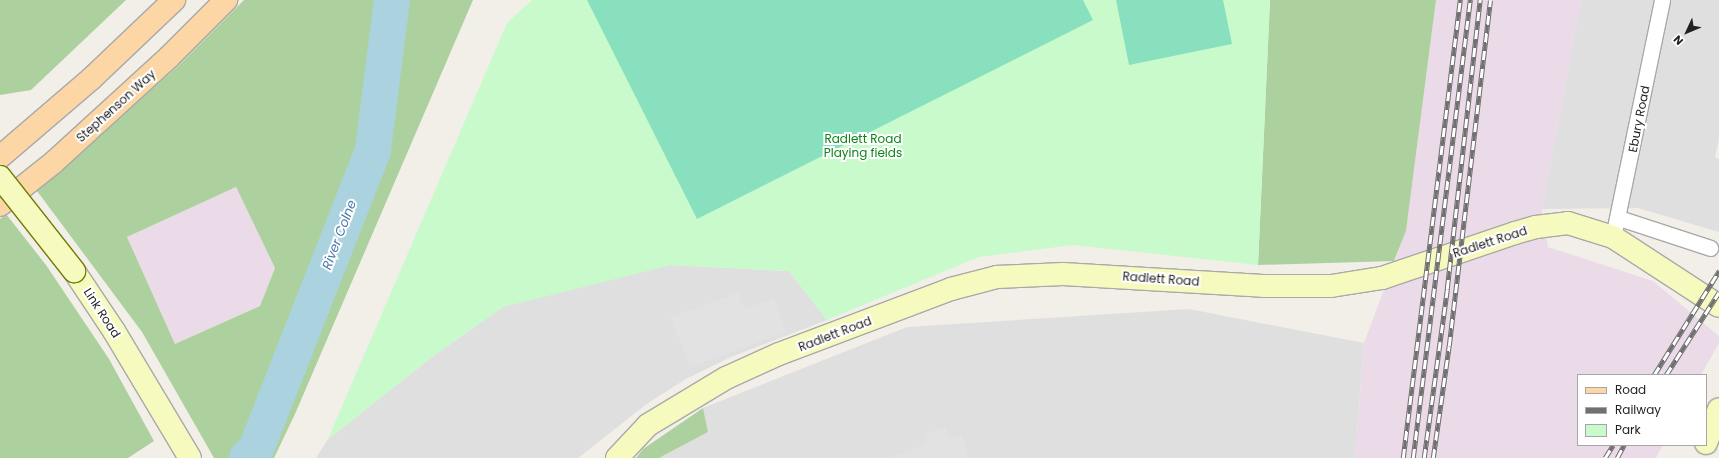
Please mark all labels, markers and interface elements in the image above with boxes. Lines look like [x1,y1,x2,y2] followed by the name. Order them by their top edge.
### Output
[1667,12,1707,52] north arrow
[1670,32,1687,49] text: N
[74,67,158,145] street label: Stephenson Way
[1625,84,1653,154] street label: Ebury Road
[824,132,902,160] park label: Radlett Road Playing fields
[320,198,360,272] water label: River Colne
[1451,223,1529,261] street label: Radlett Road
[1122,269,1200,289] street label: Radlett Road
[81,285,123,341] street label: Link Road
[796,313,874,355] street label: Radlett Road
[1577,374,1707,446] legend
[1615,381,1646,398] text: Road
[1615,401,1661,418] text: Railway
[1615,421,1641,438] text: Park

